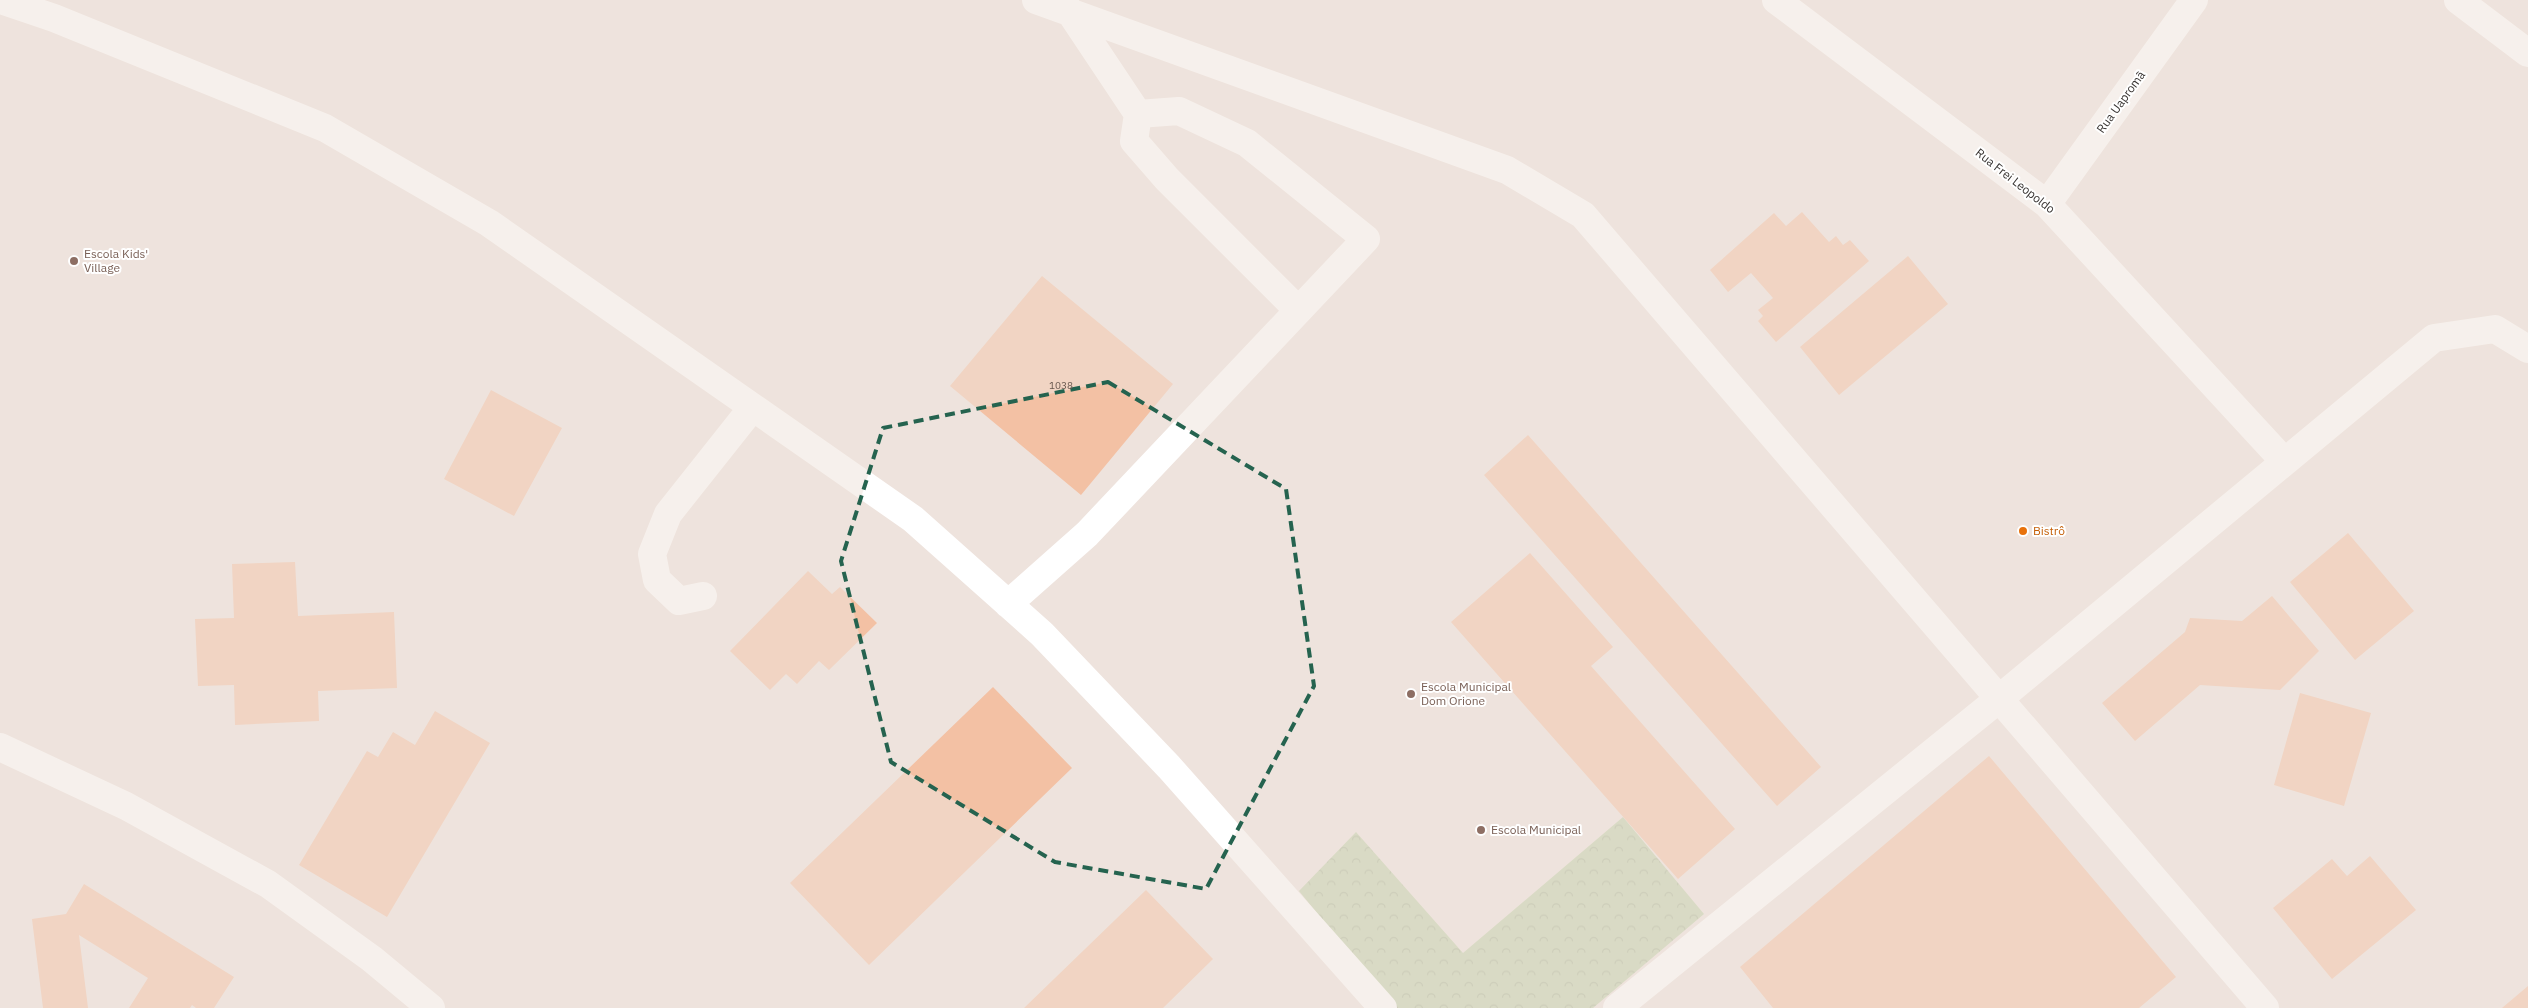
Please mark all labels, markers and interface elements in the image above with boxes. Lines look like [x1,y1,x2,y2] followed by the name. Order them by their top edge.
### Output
[2093,67,2149,136] street label: Rua Uapromã
[1973,145,2058,216] street label: Rua Frei Leopoldo
[84,246,148,275] place label: Escola Kids' Village
[68,255,80,267] marker: Escola Kids' Village
[1049,379,1073,392] house number: 1038
[2033,523,2065,538] place label: Bistrô
[2017,525,2029,537] marker: Bistrô
[1421,679,1511,708] place label: Escola Municipal Dom Orione
[1405,688,1417,700] marker: Escola Municipal Dom Orione
[1491,822,1581,837] place label: Escola Municipal
[1475,824,1487,836] marker: Escola Municipal

